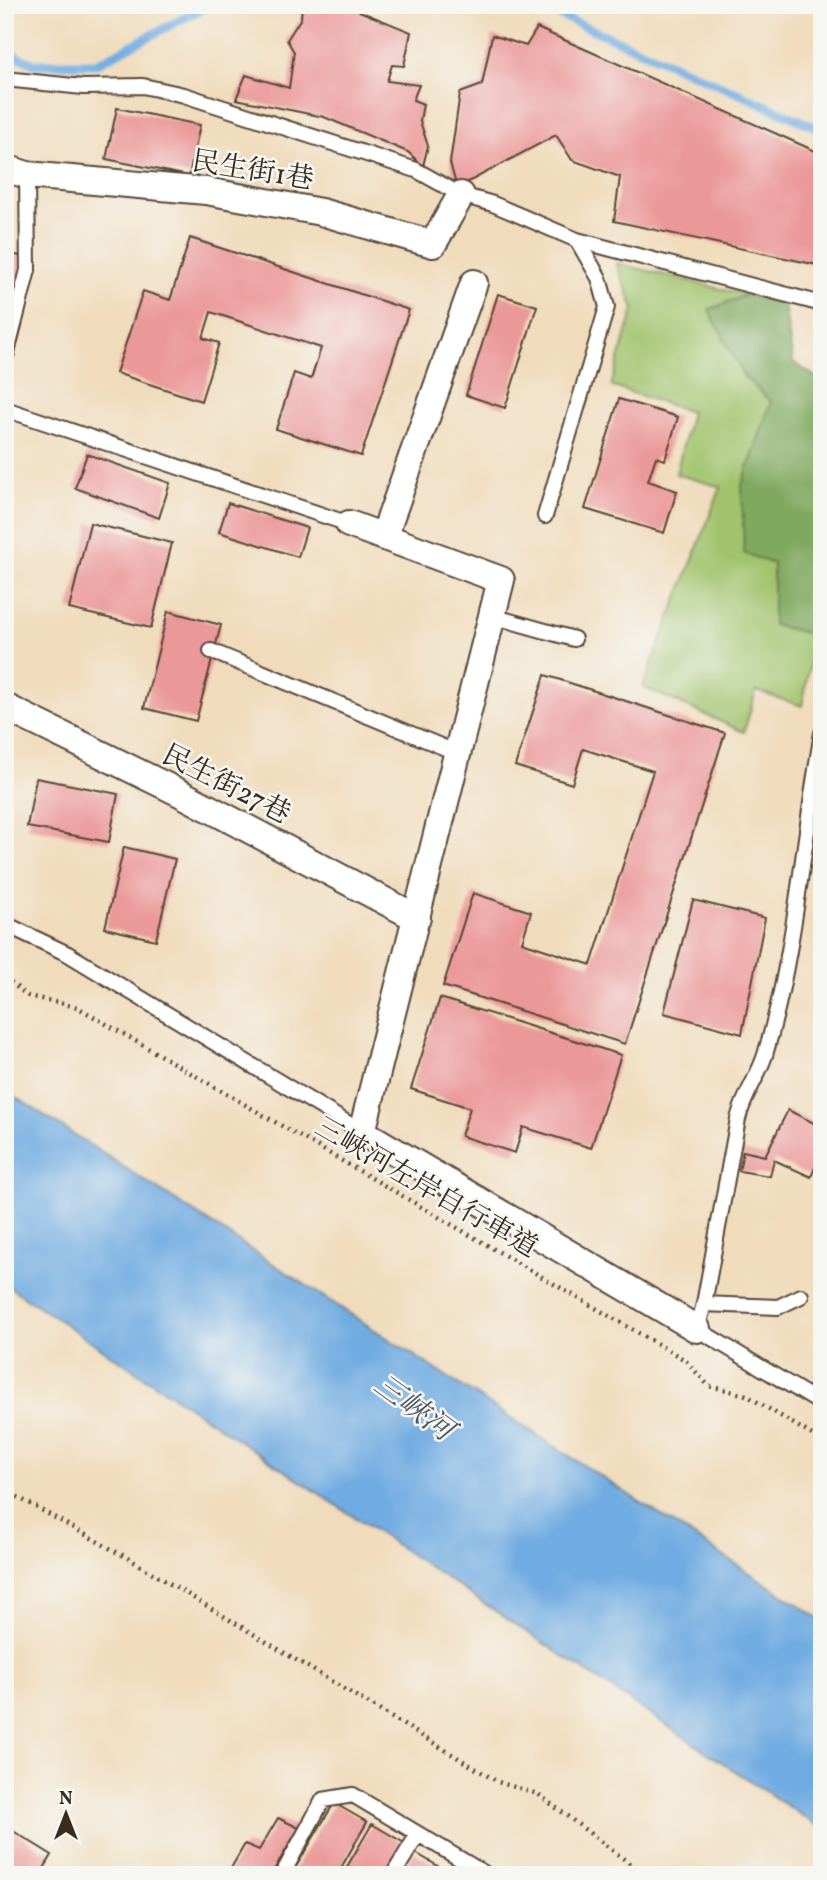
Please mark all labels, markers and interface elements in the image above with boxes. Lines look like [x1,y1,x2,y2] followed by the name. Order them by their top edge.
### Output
[189,143,316,200] street label: 民生街1巷
[155,736,297,834] street label: 民生街27巷
[307,1108,545,1268] street label: 三峽河左岸自行車道
[364,1365,466,1455] water label: 三峽河
[32,1778,102,1848] north arrow
[59,1786,73,1812] text: N

